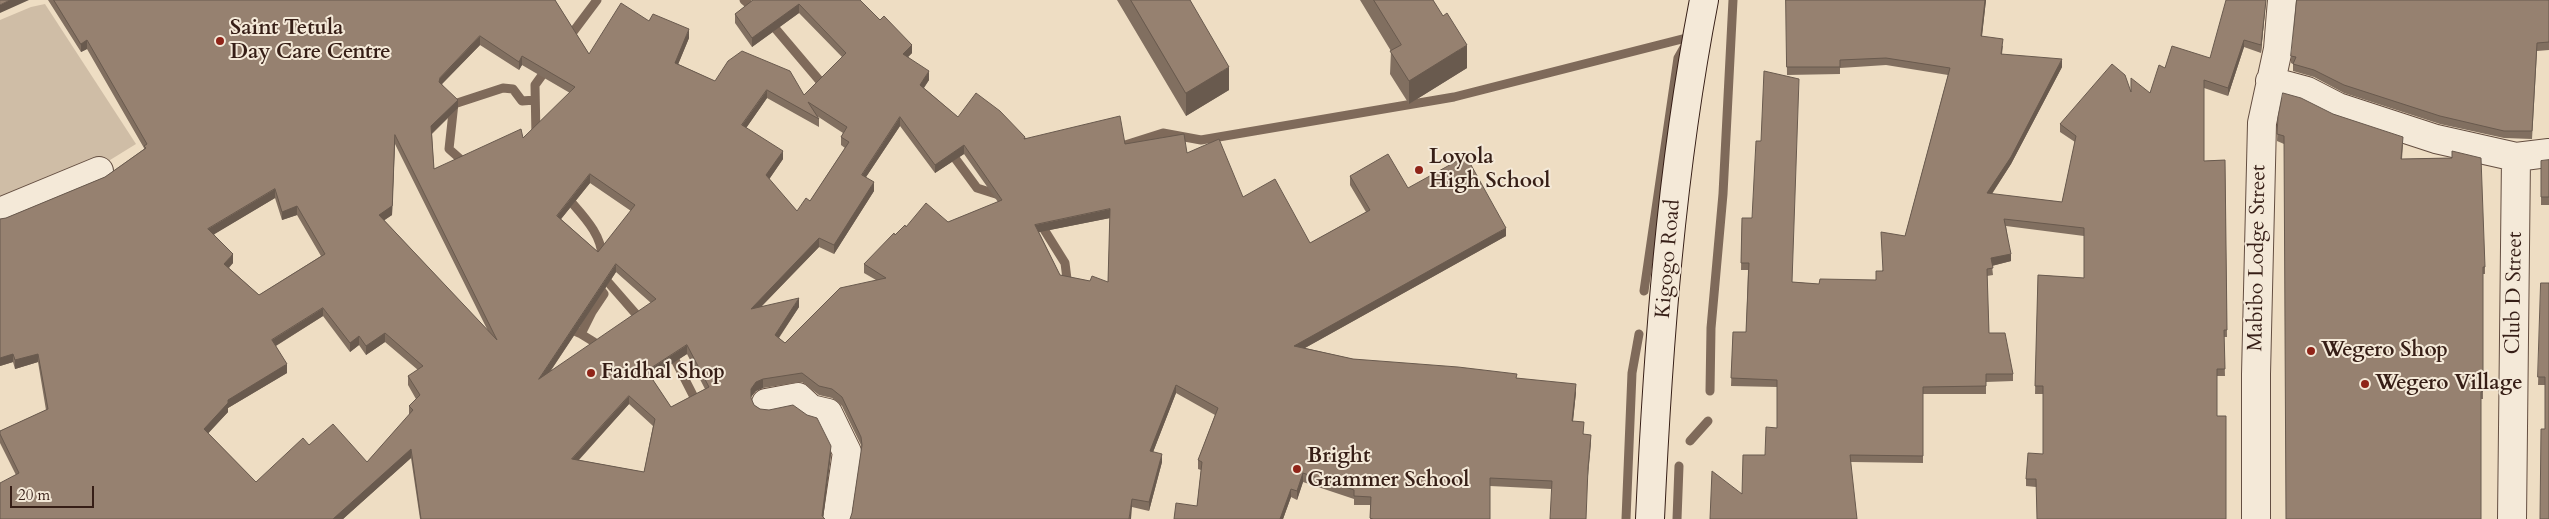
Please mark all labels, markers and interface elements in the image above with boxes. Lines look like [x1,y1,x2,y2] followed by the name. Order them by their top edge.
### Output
[230,16,391,66] place label: Saint Tetula Day Care Centre
[214,35,226,47] marker: Saint Tetula Day Care Centre
[1429,145,1550,195] place label: Loyola High School
[1413,164,1425,176] marker: Loyola High School
[2244,164,2272,352] street label: Mabibo Lodge Street
[1651,198,1687,320] street label: Kigogo Road
[2501,231,2529,355] street label: Club D Street
[2321,338,2448,364] place label: Wegero Shop
[2305,345,2317,357] marker: Wegero Shop
[601,360,725,386] place label: Faidhal Shop
[585,367,597,379] marker: Faidhal Shop
[2375,371,2523,397] place label: Wegero Village
[2359,378,2371,390] marker: Wegero Village
[1307,444,1469,494] place label: Bright Grammer School
[1291,463,1303,475] marker: Bright Grammer School
[12,476,96,508] scale bar
[18,485,50,505] text: 20 m

